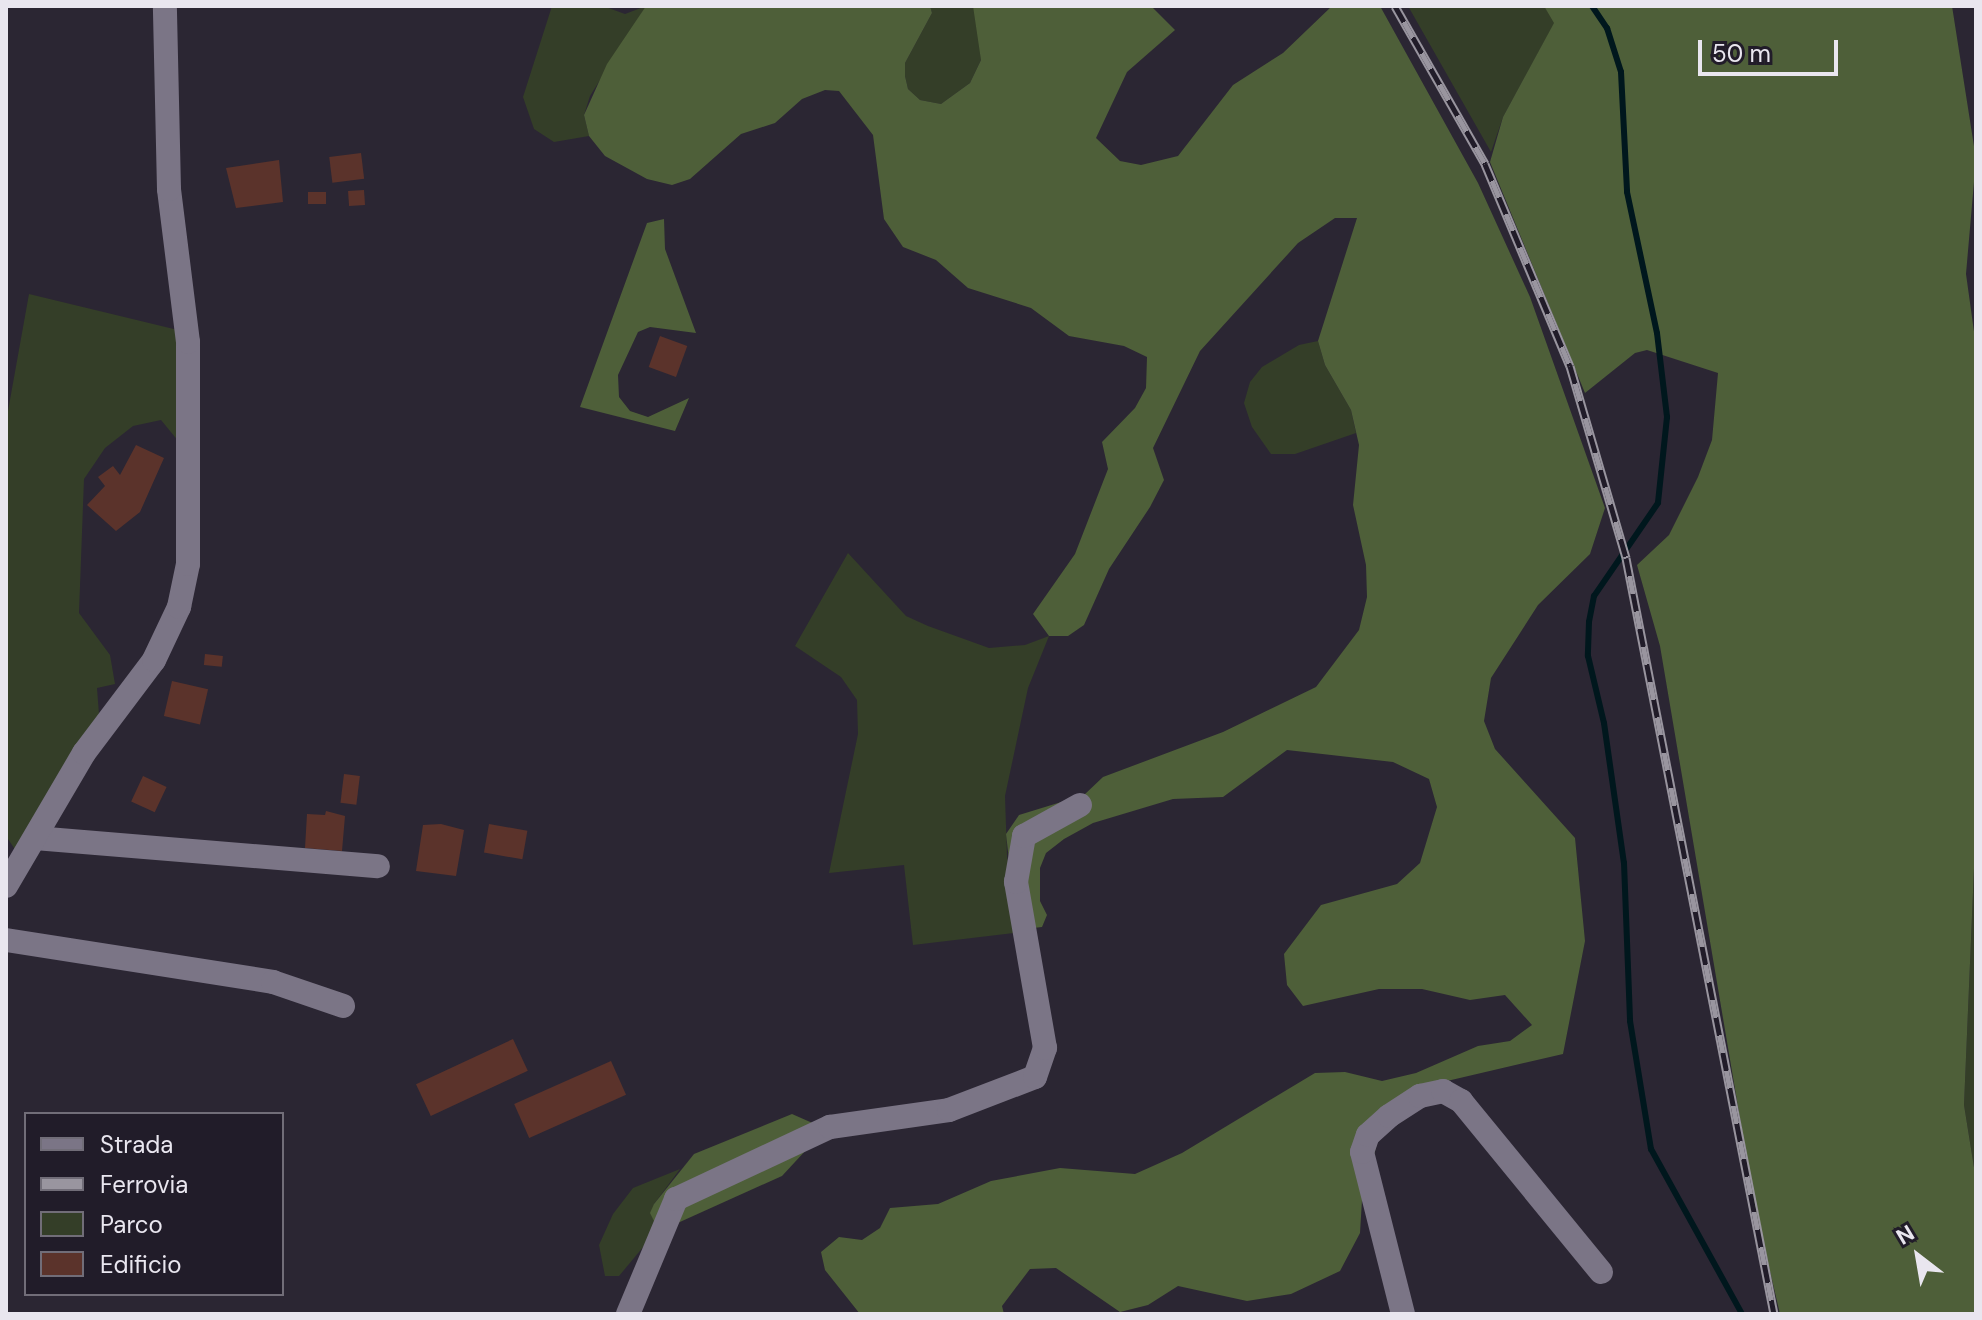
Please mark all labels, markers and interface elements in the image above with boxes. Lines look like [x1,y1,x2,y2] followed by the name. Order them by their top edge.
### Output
[1702,24,1842,74] scale bar
[1712,38,1771,69] text: 50 m
[24,1112,284,1296] legend
[100,1129,173,1160] text: Strada
[100,1169,188,1200] text: Ferrovia
[100,1209,163,1240] text: Parco
[1878,1216,1958,1296] north arrow
[1891,1218,1920,1252] text: N
[100,1249,182,1280] text: Edificio

